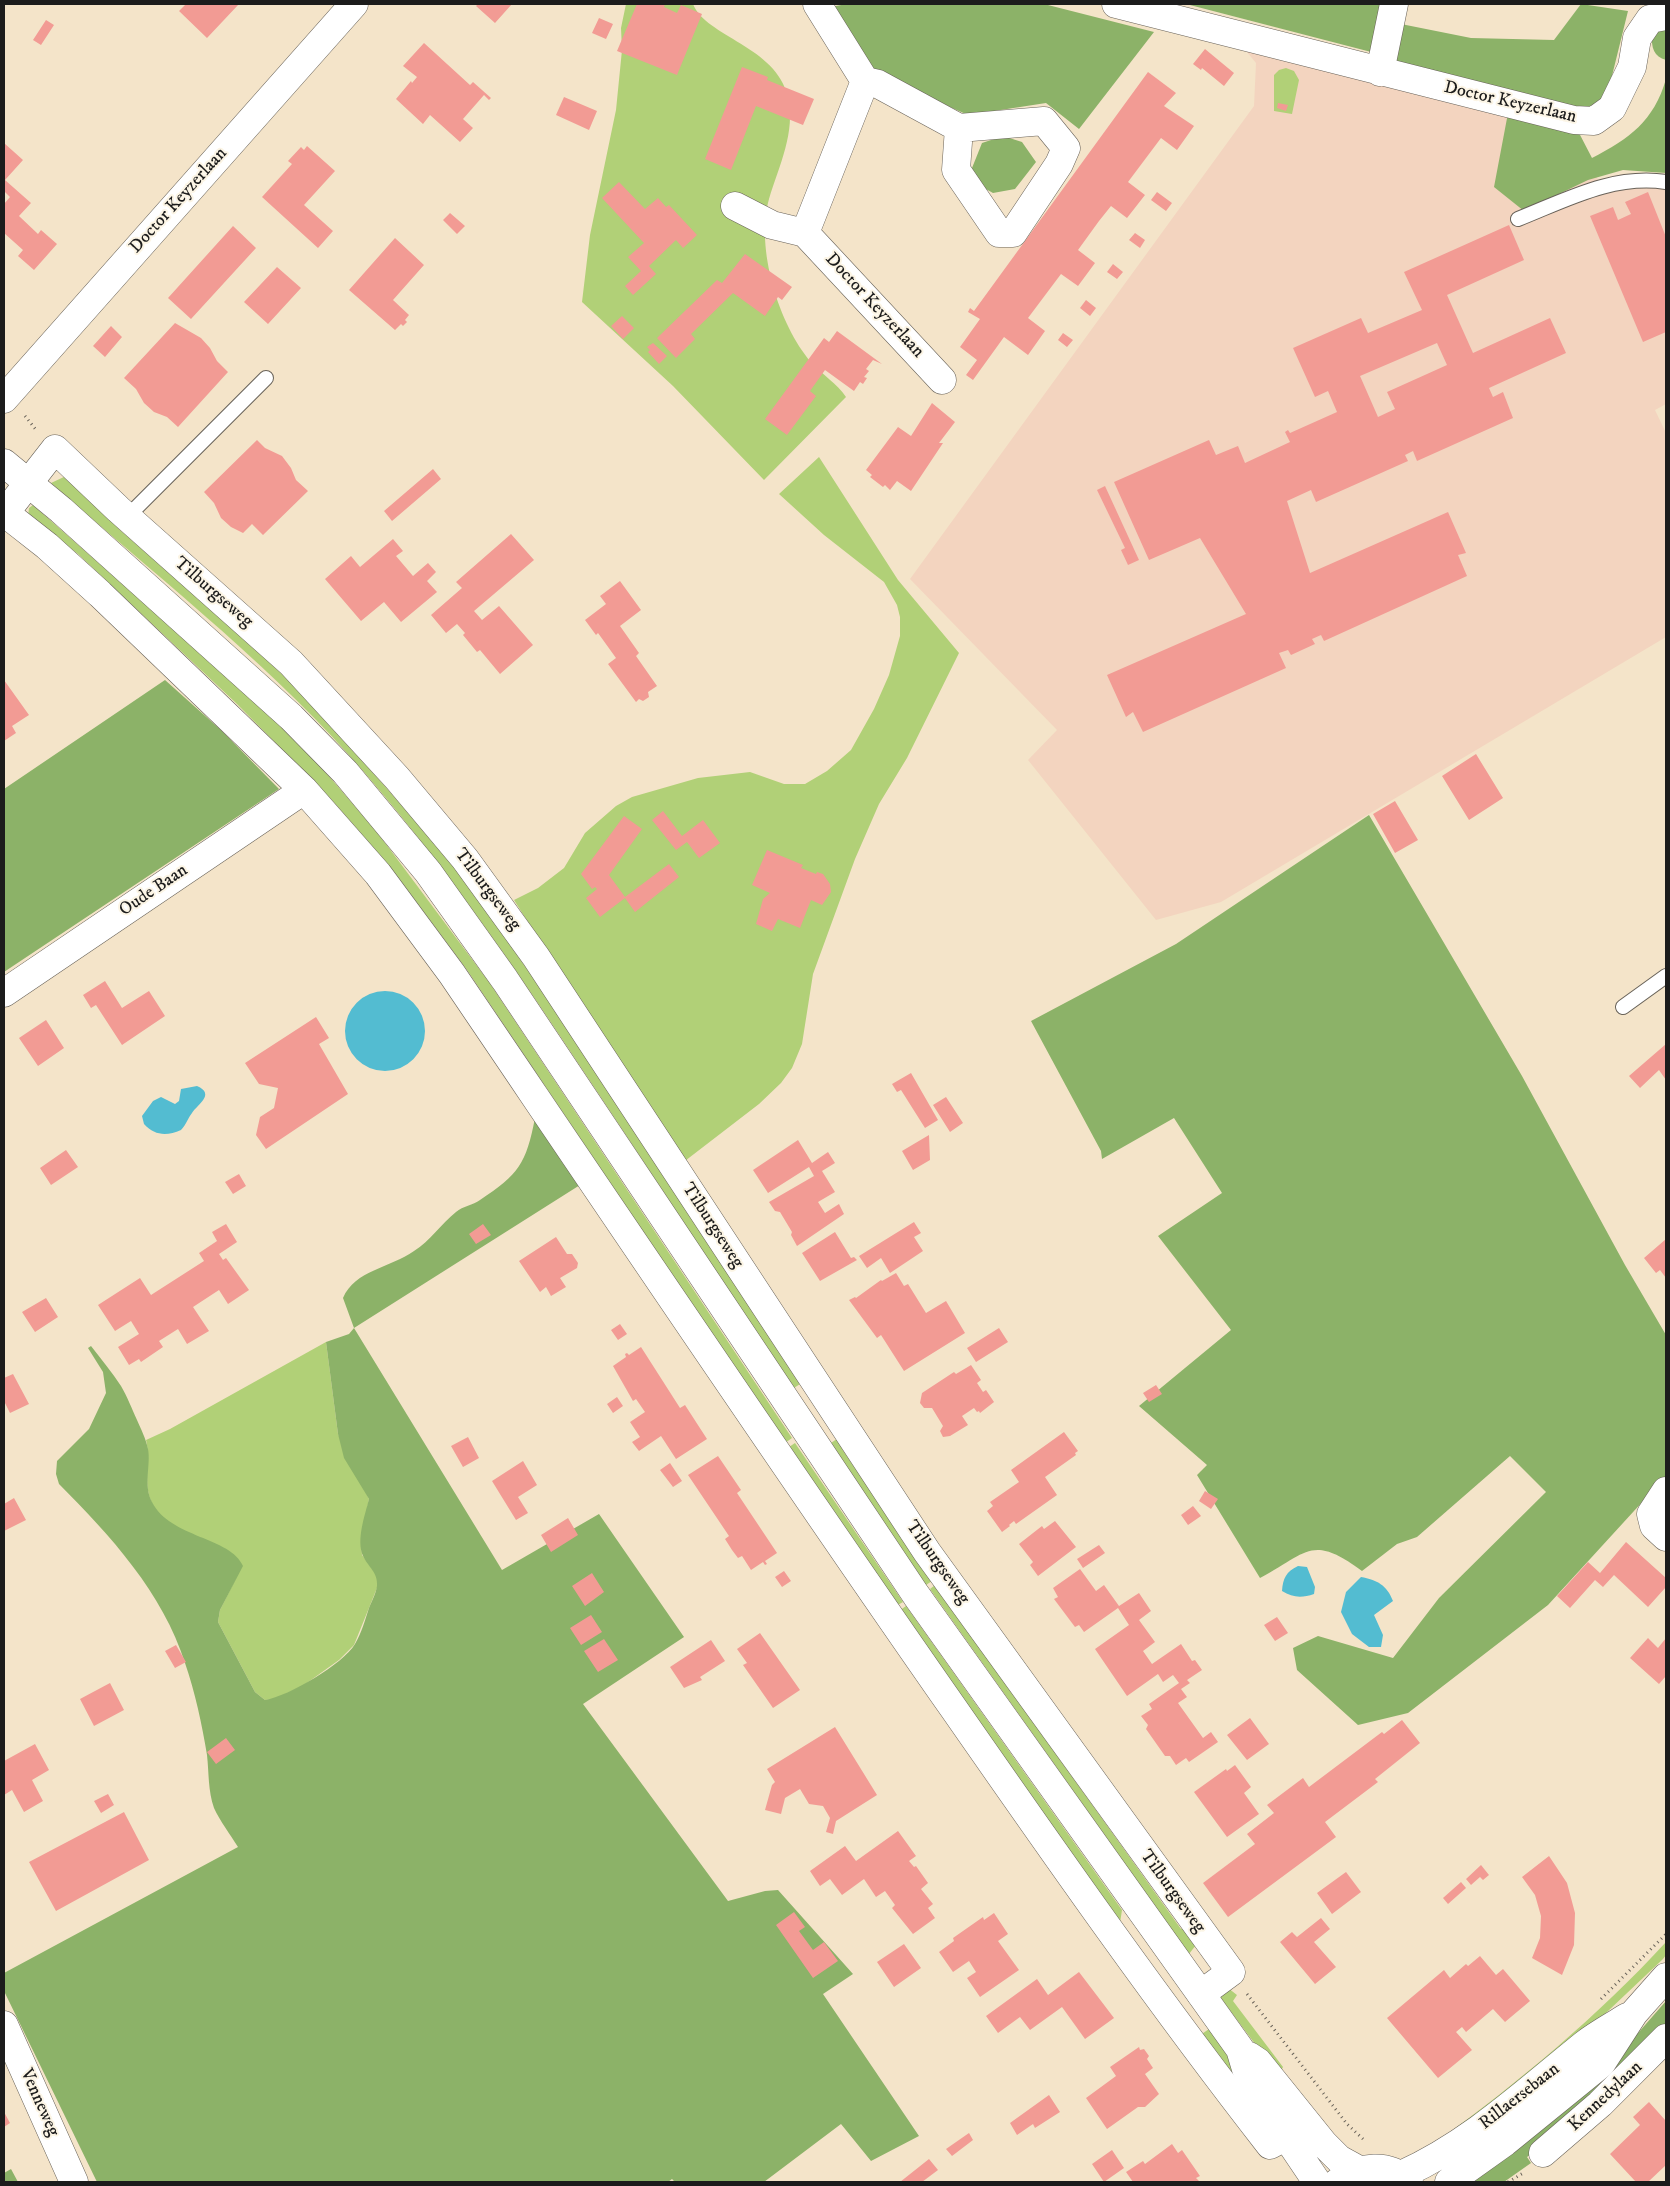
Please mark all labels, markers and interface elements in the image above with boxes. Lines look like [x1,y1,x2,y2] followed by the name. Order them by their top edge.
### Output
[1442,77,1578,129] street label: Doctor Keyzerlaan
[126,143,232,259] street label: Doctor Keyzerlaan
[820,249,928,363] street label: Doctor Keyzerlaan
[169,553,257,633] street label: Tilburgseweg
[449,845,525,935] street label: Tilburgseweg
[116,860,192,922] street label: Oude Baan
[676,1179,748,1273] street label: Tilburgseweg
[900,1517,974,1609] street label: Tilburgseweg
[1135,1846,1209,1938] street label: Tilburgseweg
[1565,2057,1647,2137] street label: Kennedylaan
[1476,2059,1564,2135] street label: Rillaersebaan
[15,2066,63,2140] street label: Venneweg

